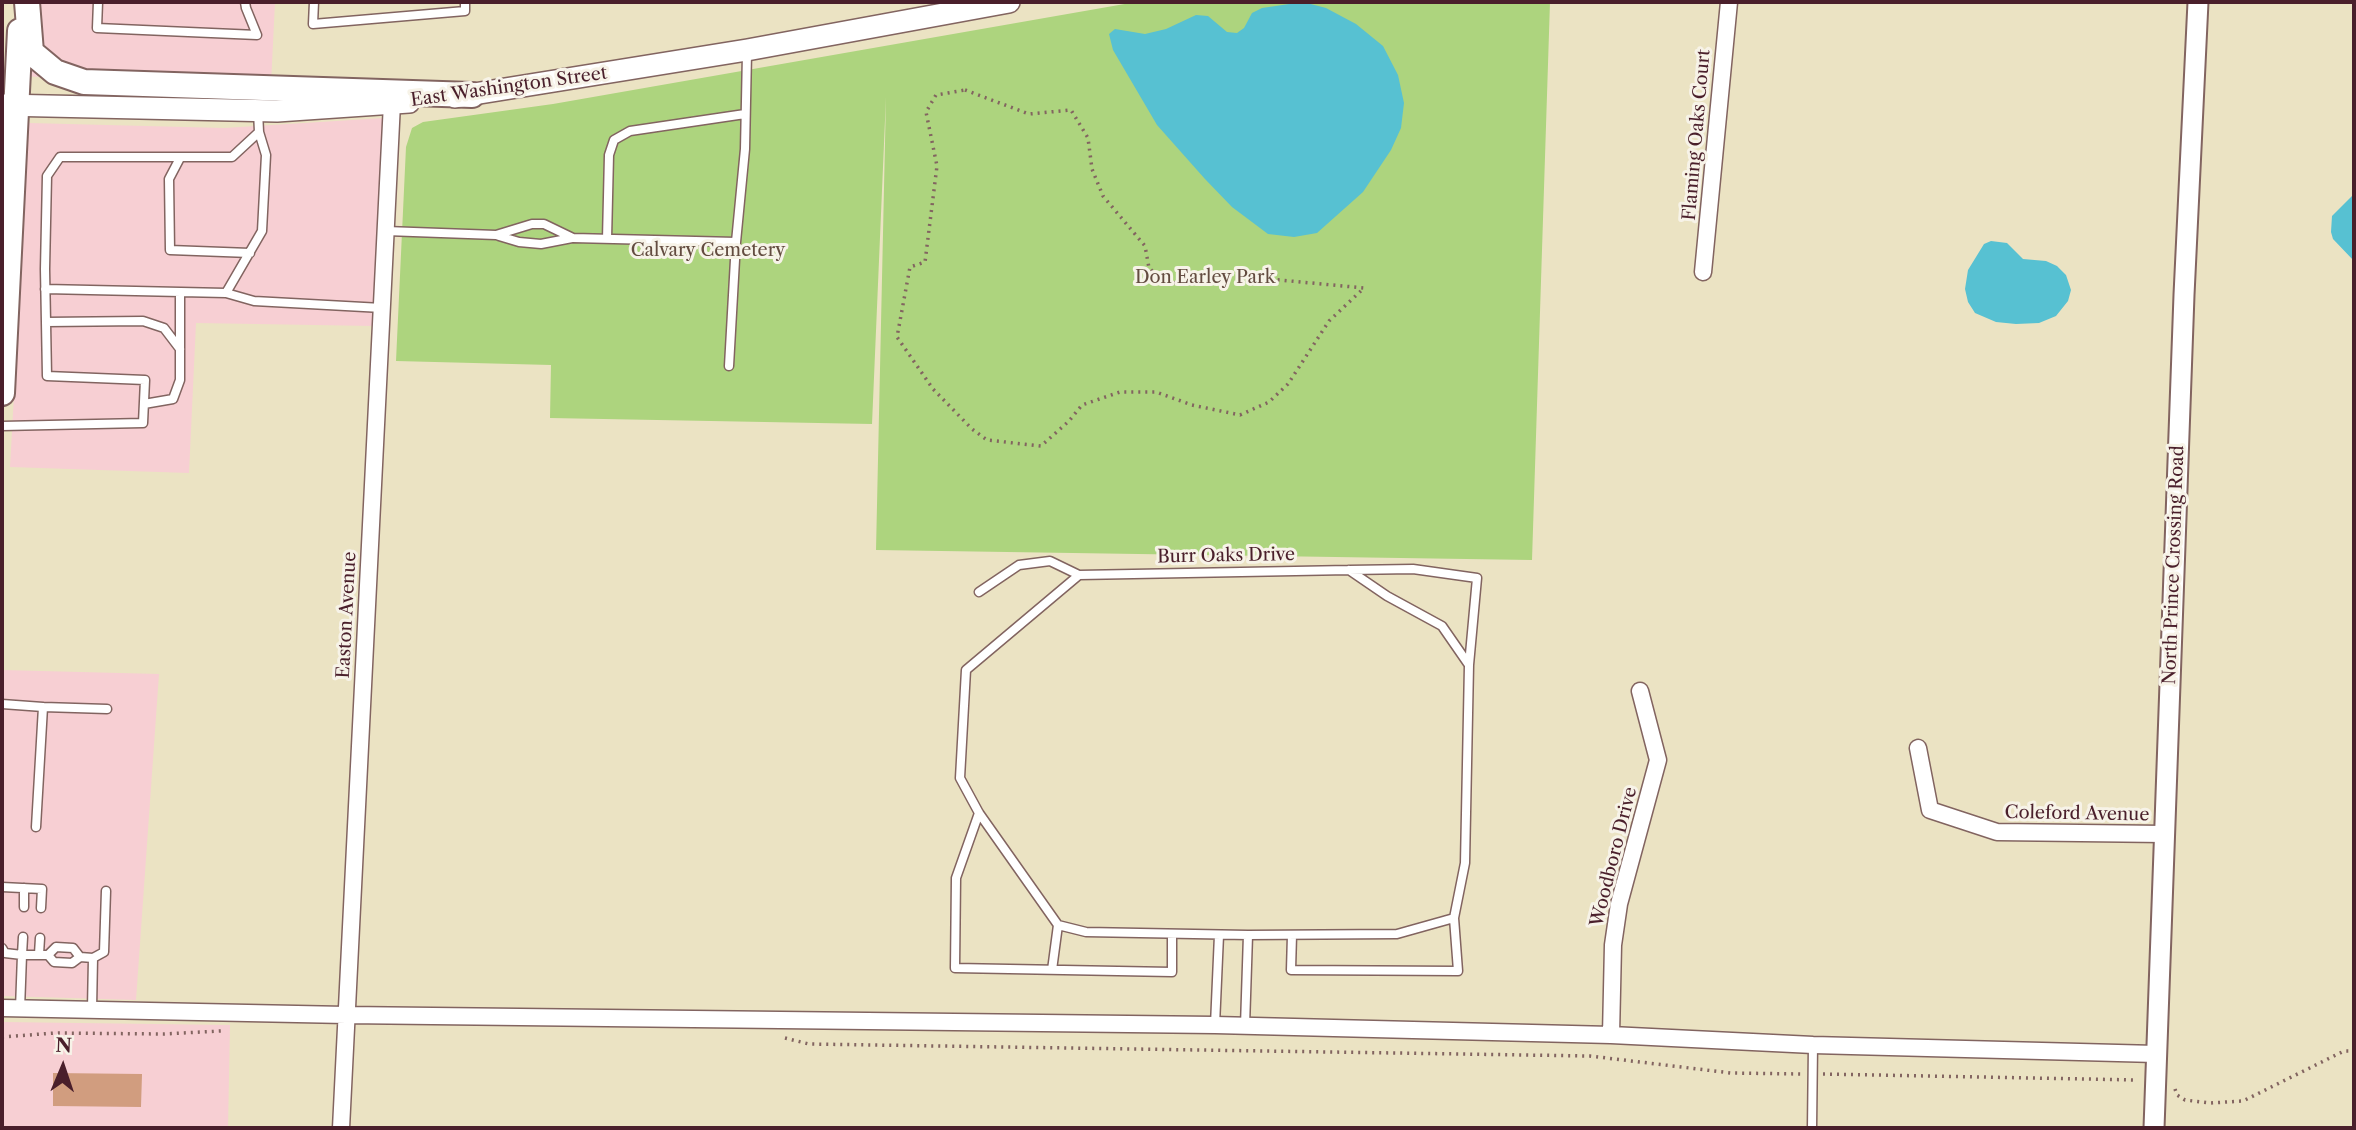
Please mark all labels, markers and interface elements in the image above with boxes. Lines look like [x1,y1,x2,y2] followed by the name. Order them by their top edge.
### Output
[1679,49,1715,221] street label: Flaming Oaks Court
[409,63,609,111] street label: East Washington Street
[631,240,785,262] park label: Calvary Cemetery
[1135,267,1275,289] park label: Don Earley Park
[2159,445,2189,685] street label: North Prince Crossing Road
[1157,544,1295,568] street label: Burr Oaks Drive
[333,551,361,679] street label: Easton Avenue
[1586,785,1642,929] street label: Woodboro Drive
[2004,802,2150,826] street label: Coleford Avenue
[28,1032,98,1102] north arrow
[55,1034,72,1057] text: N

